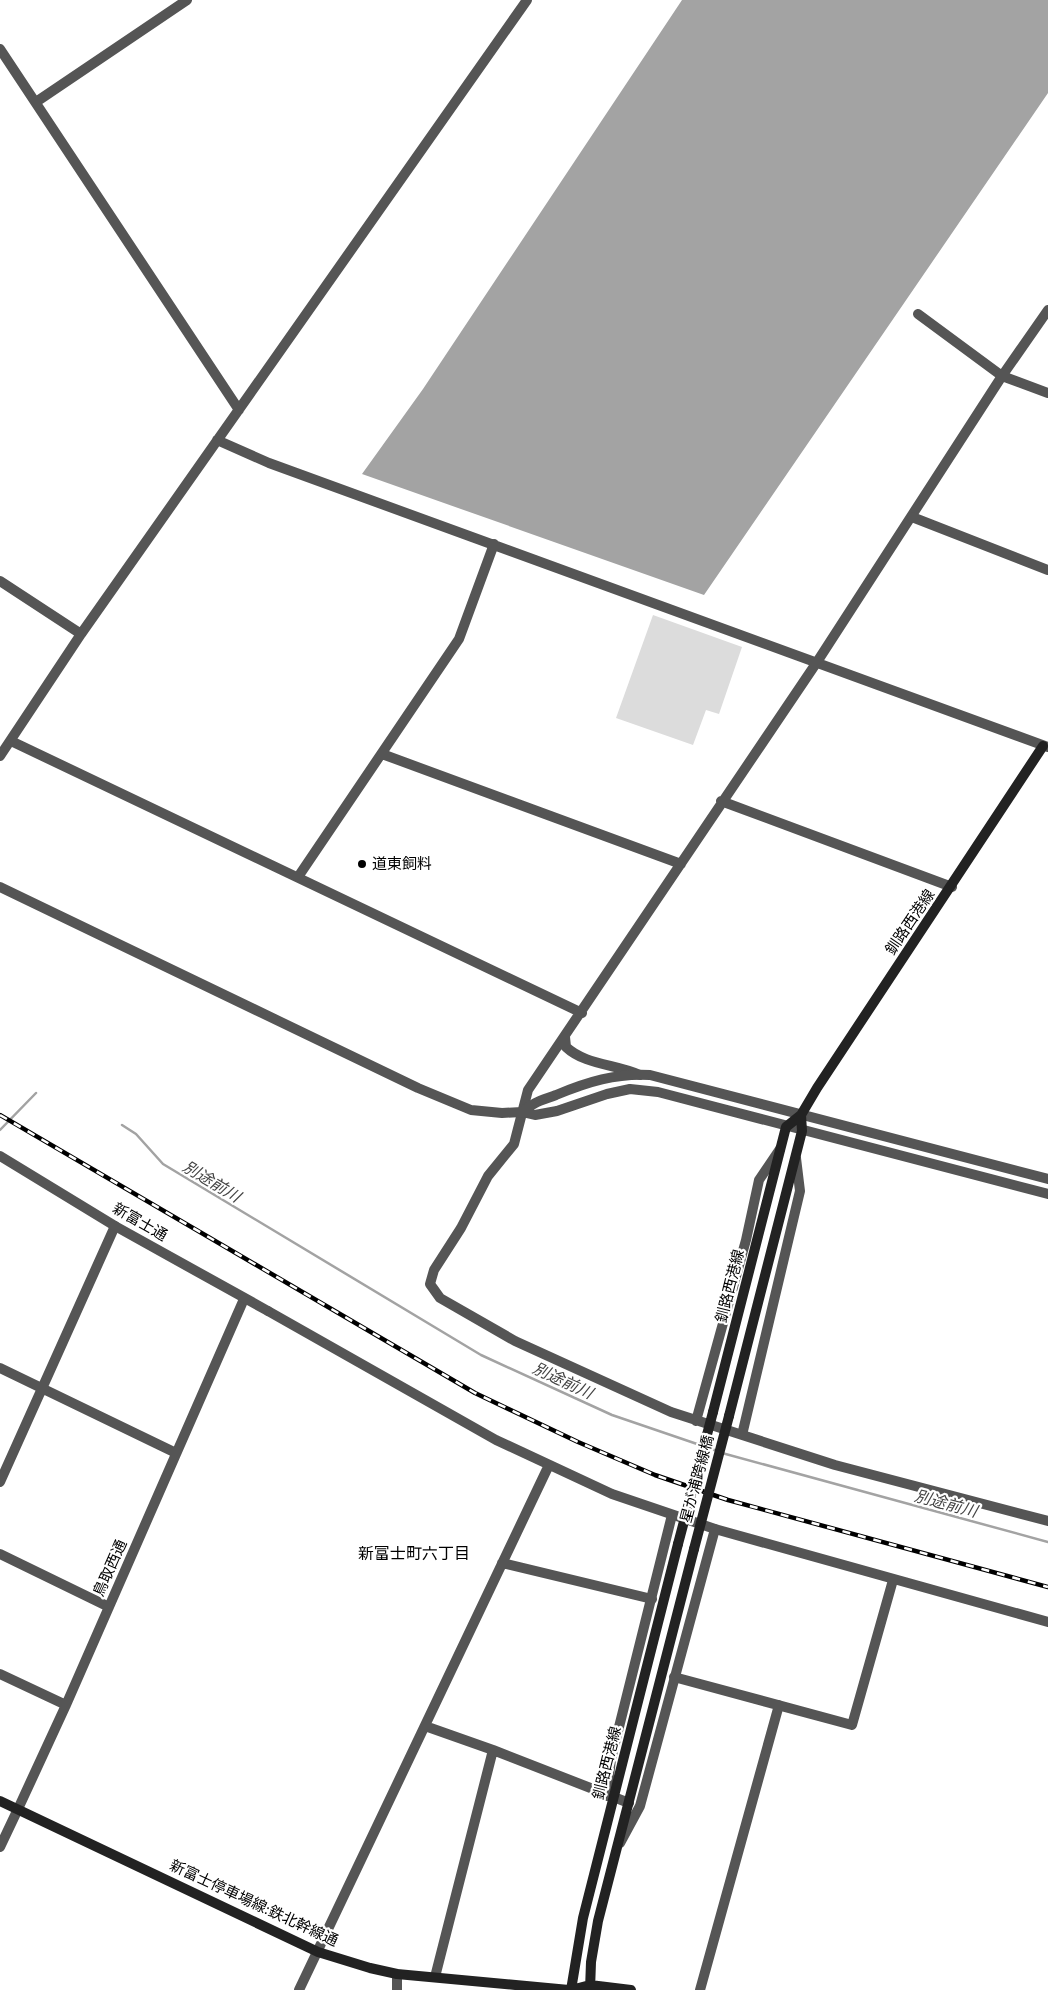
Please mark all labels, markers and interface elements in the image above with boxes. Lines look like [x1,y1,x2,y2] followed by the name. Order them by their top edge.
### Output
[372,854,432,875] place label: 道東飼料
[356,858,368,870] marker: 道東飼料
[881,885,940,959] street label: 釧路西港線
[178,1156,246,1209] water label: 別途前川
[109,1198,171,1247] street label: 新富士通
[711,1247,750,1325] street label: 釧路西港線
[529,1357,598,1405] water label: 別途前川
[676,1433,719,1525] street label: 星が浦跨線橋
[912,1485,981,1523] water label: 別途前川
[89,1537,132,1600] street label: 鳥取西通
[358,1543,470,1565] district label: 新富士町六丁目
[588,1724,627,1802] street label: 釧路西港線
[166,1855,341,1952] street label: 新富士停車場線:鉄北幹線通

